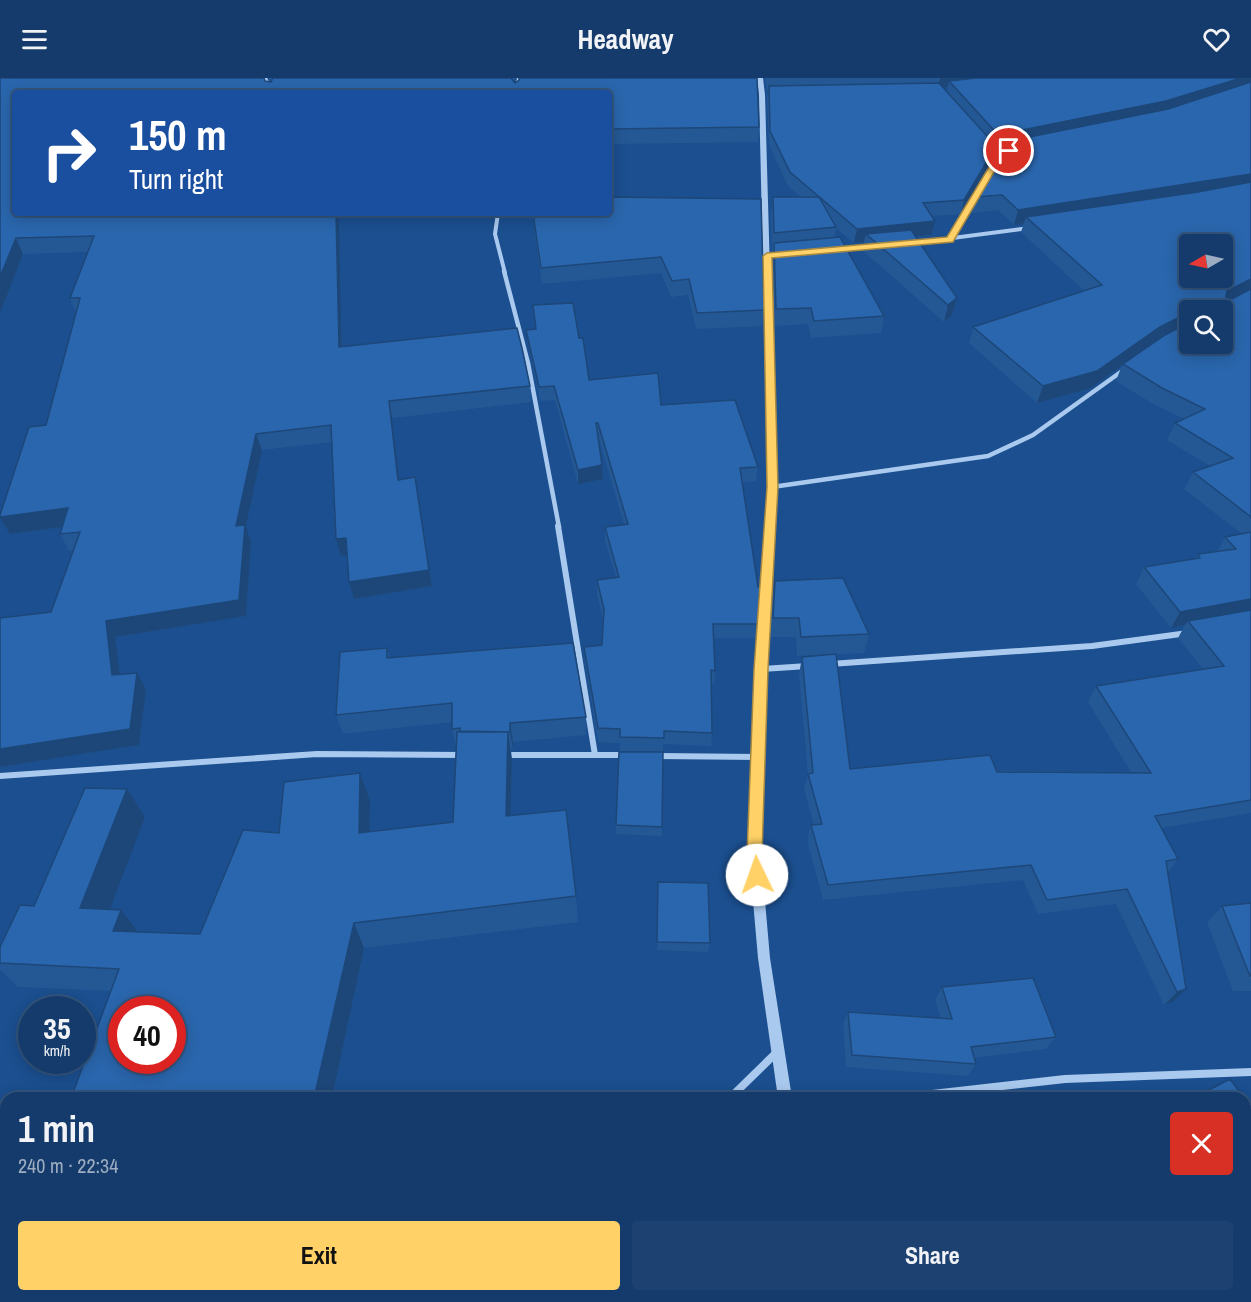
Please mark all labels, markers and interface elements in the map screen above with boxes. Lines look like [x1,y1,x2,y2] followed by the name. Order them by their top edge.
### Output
[578,21,674,57] text: Headway
[18,23,51,56] icon: menu
[1200,23,1233,56] icon: heart
[129,107,227,163] text: 150 m
[30,114,108,192] icon: right
[983,125,1034,176] pin
[992,134,1025,167] icon: arrive
[129,161,223,197] text: Turn right
[1179,234,1233,288] north arrow
[1179,234,1233,354] map controls
[1179,300,1233,354] button: search
[725,843,789,907] position arrow
[108,996,186,1074] speed limit sign: 40
[43,1008,71,1048] text: 35
[44,1040,70,1061] text: km/h
[18,1105,95,1153] text: 1 min
[1170,1112,1233,1175] button: close
[18,1152,118,1179] text: 240 m · 22:34
[18,1221,620,1290] button: Exit
[632,1221,1233,1290] button: Share

